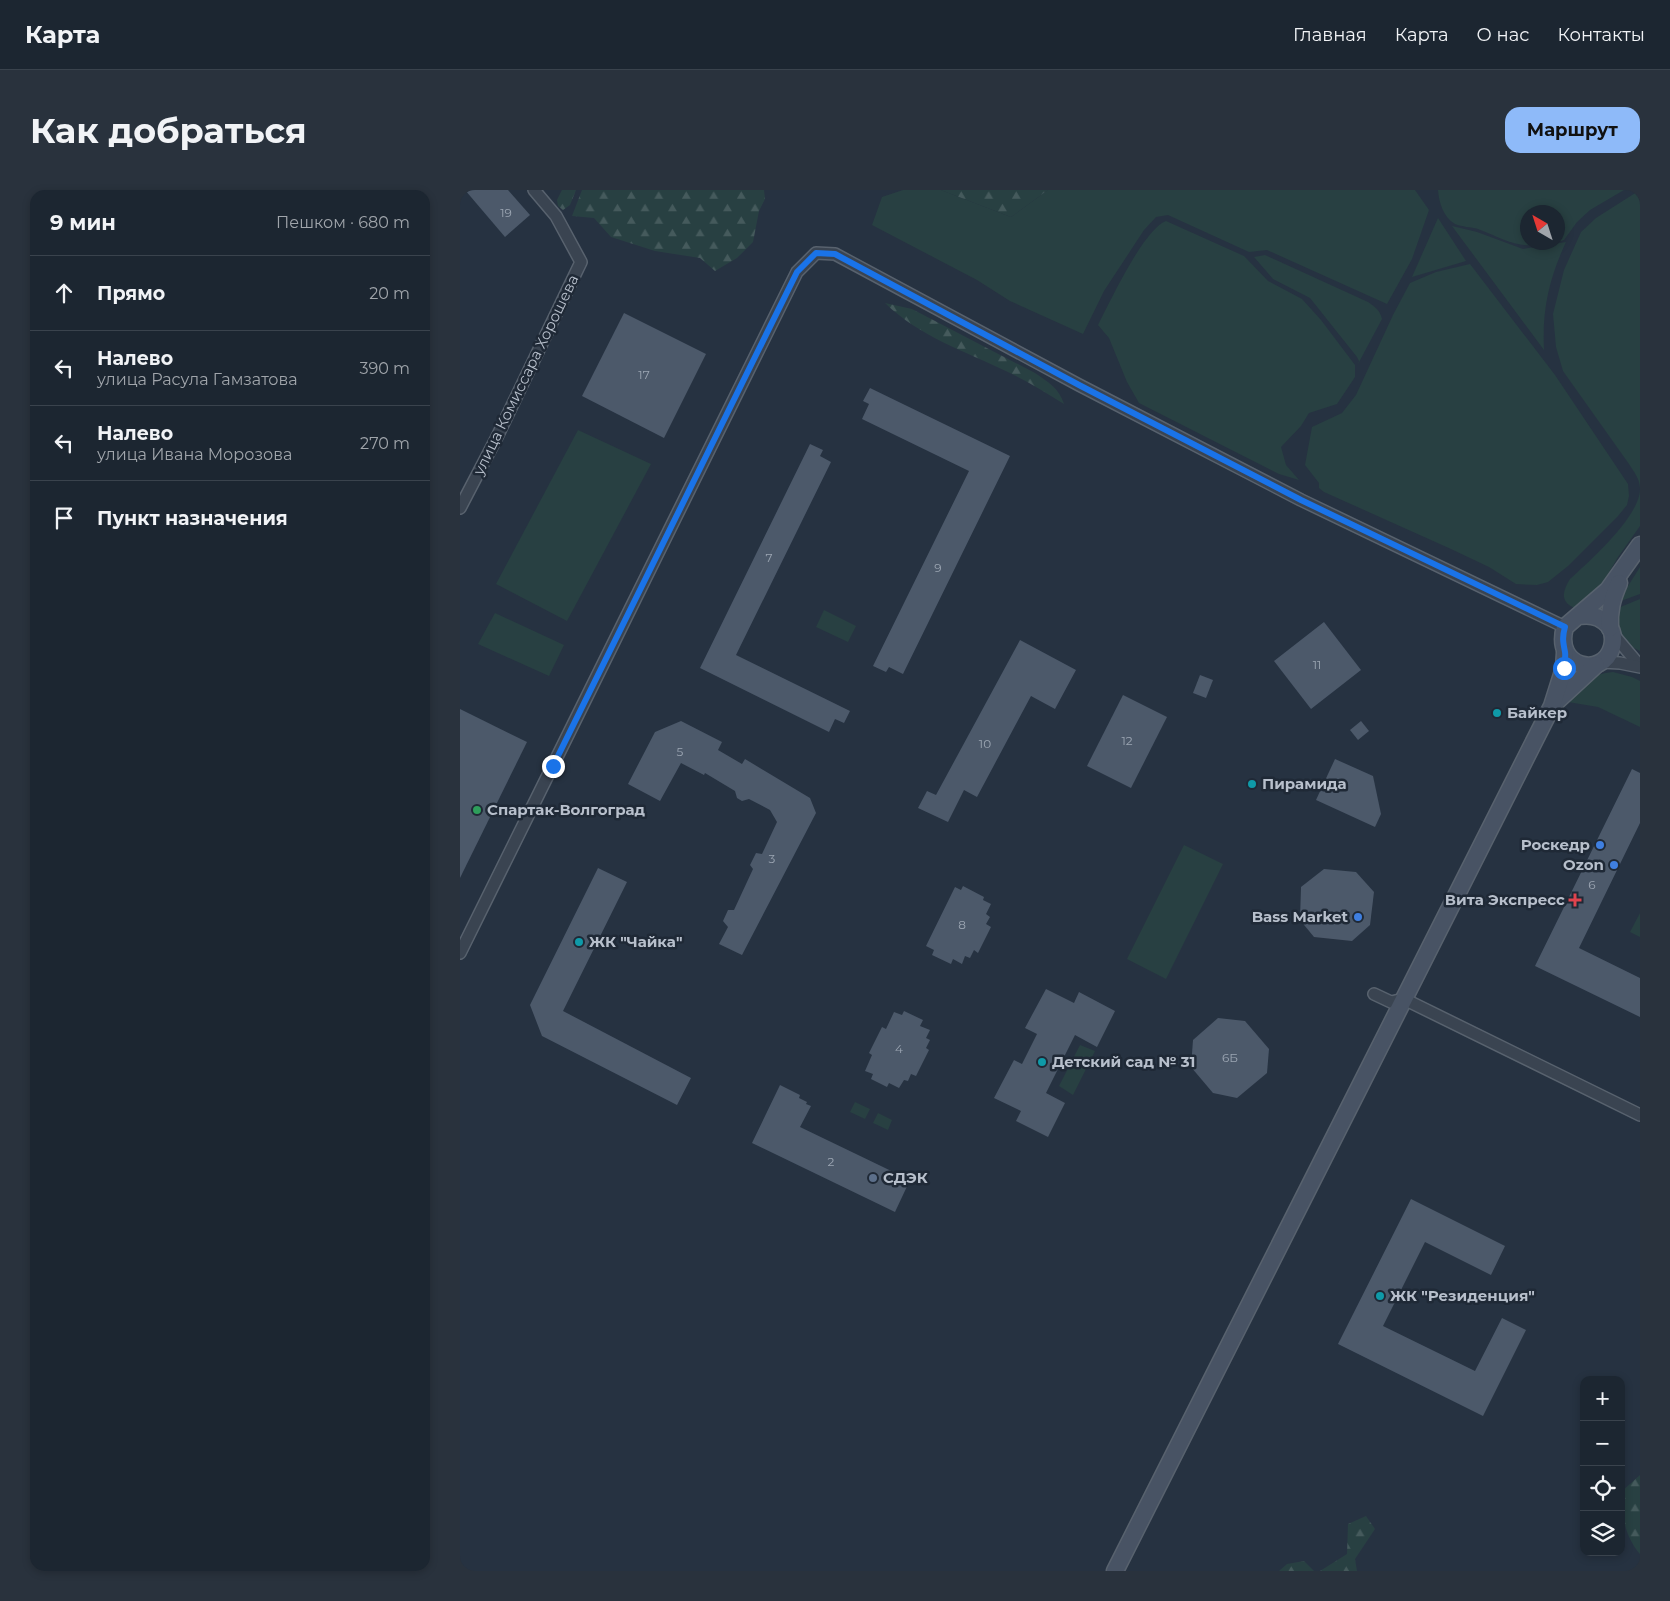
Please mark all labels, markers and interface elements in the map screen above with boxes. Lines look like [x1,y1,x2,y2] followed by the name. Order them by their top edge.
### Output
[25,20,100,49] text: Карта
[1293,24,1367,46] text: Главная
[1395,24,1449,46] text: Карта
[1477,24,1529,46] text: О нас
[1557,24,1645,46] text: Контакты
[1505,107,1640,153] button: Маршрут
[30,109,307,152] text: Как добраться
[500,205,512,220] house number: 19
[1520,205,1565,250] north arrow
[50,210,116,235] text: 9 мин
[276,213,410,232] text: Пешком · 680 m
[468,271,582,479] street label: улица Комиссара Хорошева
[50,279,78,307] icon: ahead
[97,282,165,305] text: Прямо
[369,284,410,303] text: 20 m
[97,347,173,370] text: Налево
[50,354,78,382] icon: left
[359,359,410,378] text: 390 m
[638,367,650,382] house number: 17
[97,370,298,389] text: улица Расула Гамзатова
[97,422,173,445] text: Налево
[50,429,78,457] icon: left
[360,434,410,453] text: 270 m
[97,445,292,464] text: улица Ивана Морозова
[50,504,78,532] icon: arrive
[97,507,288,530] text: Пункт назначения
[765,550,773,565] house number: 7
[934,560,942,575] house number: 9
[1313,657,1321,672] house number: 11
[1553,657,1576,680] route start
[1507,703,1567,722] place label: Байкер
[1491,707,1503,719] marker: Байкер
[1121,733,1133,748] house number: 12
[979,736,991,751] house number: 10
[677,744,684,759] house number: 5
[542,755,565,778] route end
[1262,774,1347,793] place label: Пирамида
[1246,778,1258,790] marker: Пирамида
[487,800,646,819] place label: Спартак-Волгоград
[471,804,483,816] marker: Спартак-Волгоград
[1521,835,1590,854] place label: Роскедр
[1594,839,1606,851] marker: Роскедр
[769,851,776,866] house number: 3
[1563,855,1604,874] place label: Ozon
[1608,859,1620,871] marker: Ozon
[1588,877,1596,892] house number: 6
[1445,890,1565,909] place label: Вита Экспресс
[1569,894,1581,906] marker: Вита Экспресс
[1252,907,1348,926] place label: Bass Market
[1352,911,1364,923] marker: Bass Market
[958,917,966,932] house number: 8
[589,932,682,951] place label: ЖК "Чайка"
[573,936,585,948] marker: ЖК "Чайка"
[895,1041,903,1056] house number: 4
[1222,1050,1238,1065] house number: 6Б
[1052,1052,1195,1071] place label: Детский сад № 31
[1036,1056,1048,1068] marker: Детский сад № 31
[828,1154,835,1169] house number: 2
[883,1168,928,1187] place label: СДЭК
[867,1172,879,1184] marker: СДЭК
[1390,1286,1535,1305] place label: ЖК "Резиденция"
[1374,1290,1386,1302] marker: ЖК "Резиденция"
[1580,1376,1625,1556] map controls
[1580,1376,1625,1421] button: +
[1580,1421,1625,1466] button: −
[1580,1466,1625,1511] button: locate
[1580,1511,1625,1556] button: layers

